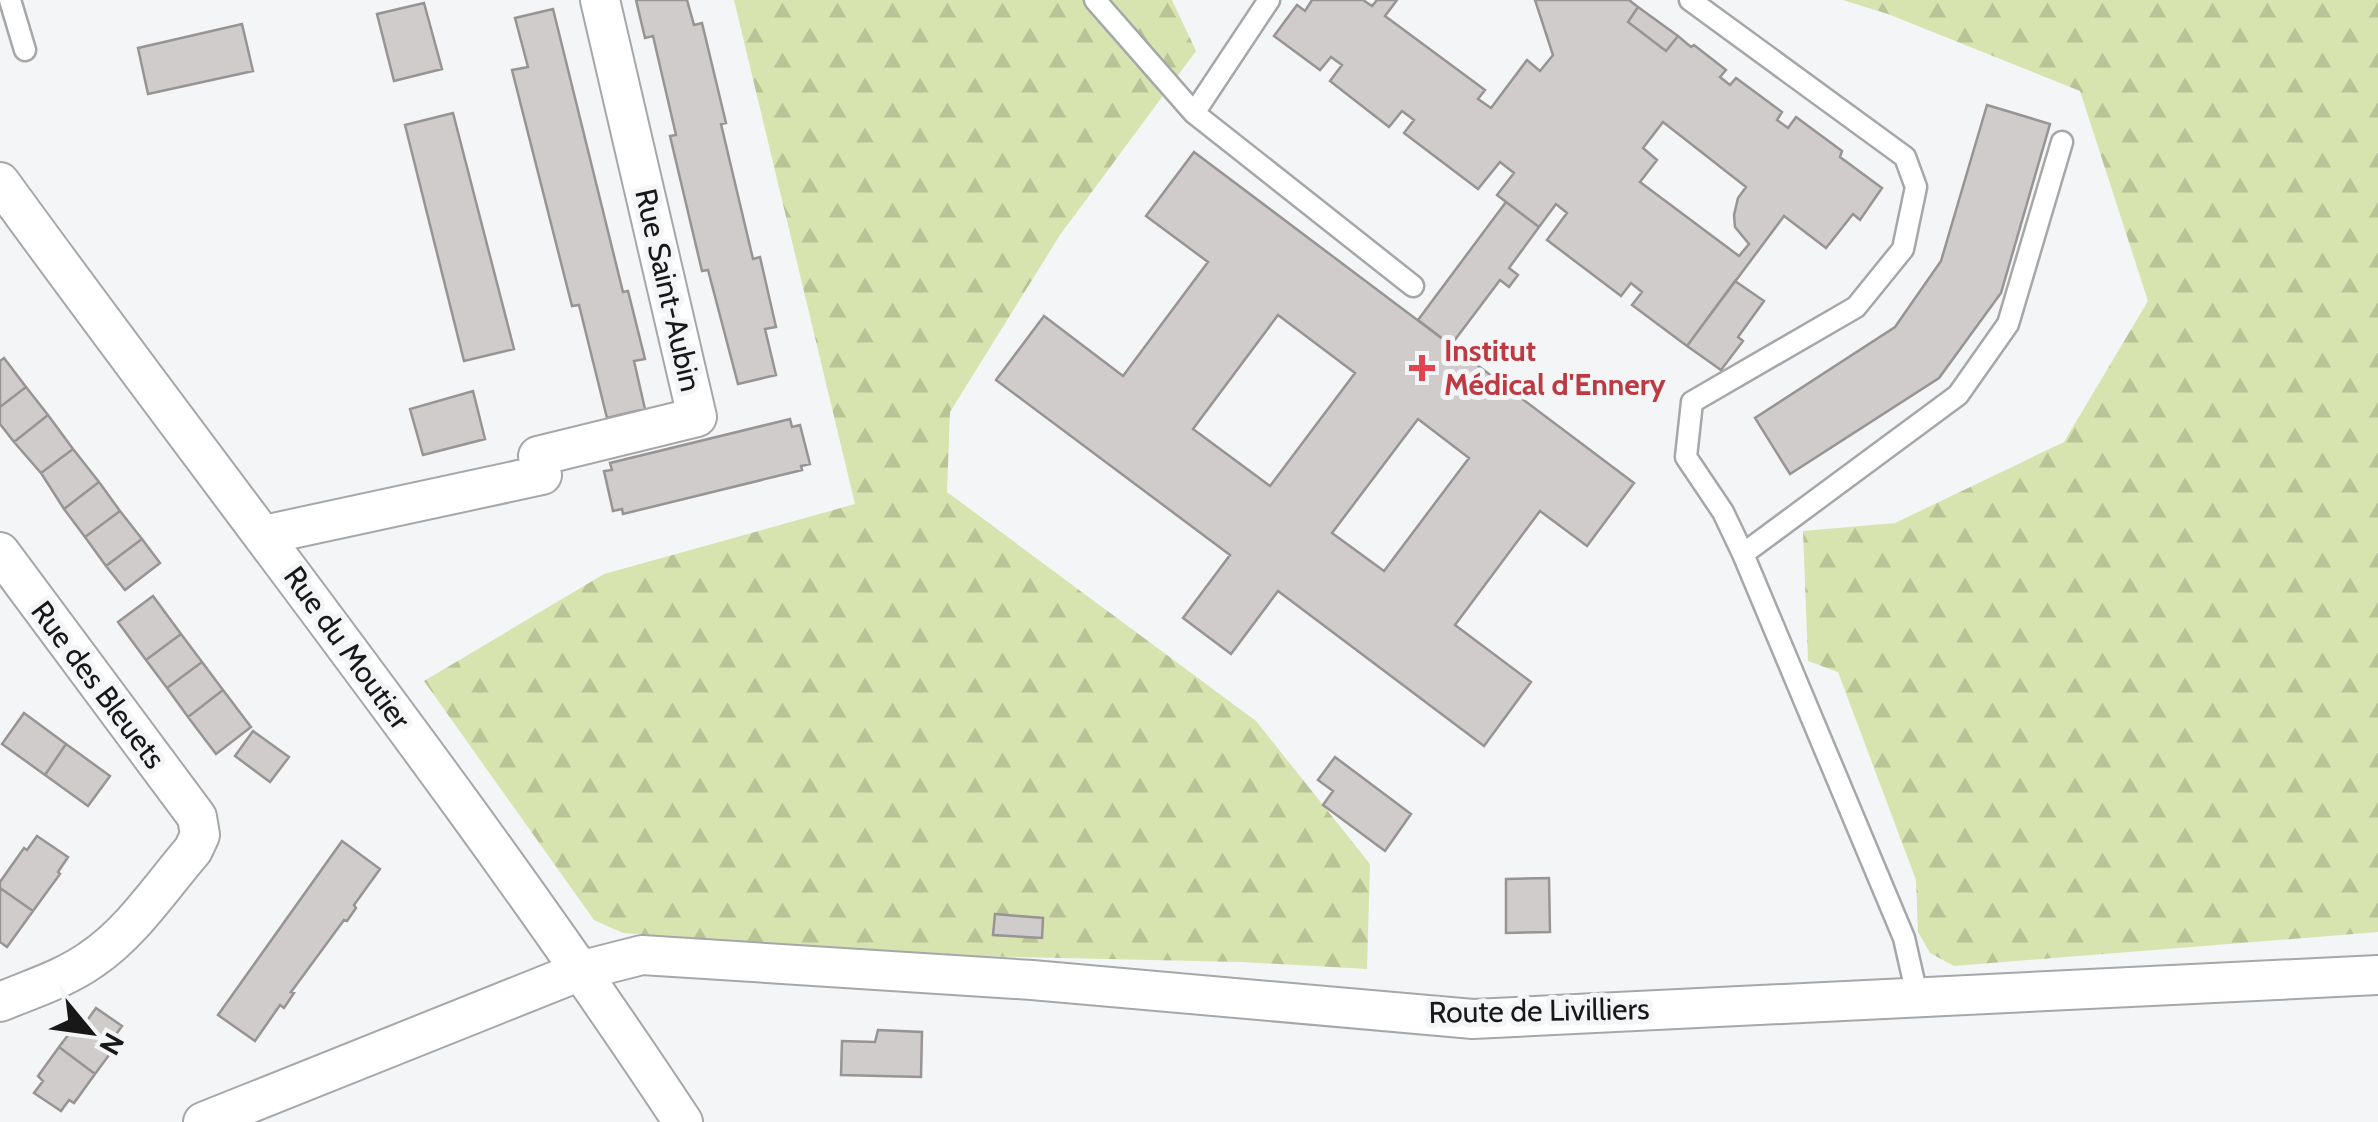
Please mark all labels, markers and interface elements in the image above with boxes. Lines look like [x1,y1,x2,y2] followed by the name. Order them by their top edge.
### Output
[627,185,710,395] street label: Rue Saint-Aubin
[1444,332,1667,403] place label: Institut Médical d'Ennery
[1409,355,1435,381] marker: Institut Médical d'Ennery
[276,559,419,737] street label: Rue du Moutier
[23,594,173,776] street label: Rue des Bleuets
[40,982,140,1082] north arrow
[1428,990,1650,1031] street label: Route de Livilliers
[92,1027,132,1061] text: N

